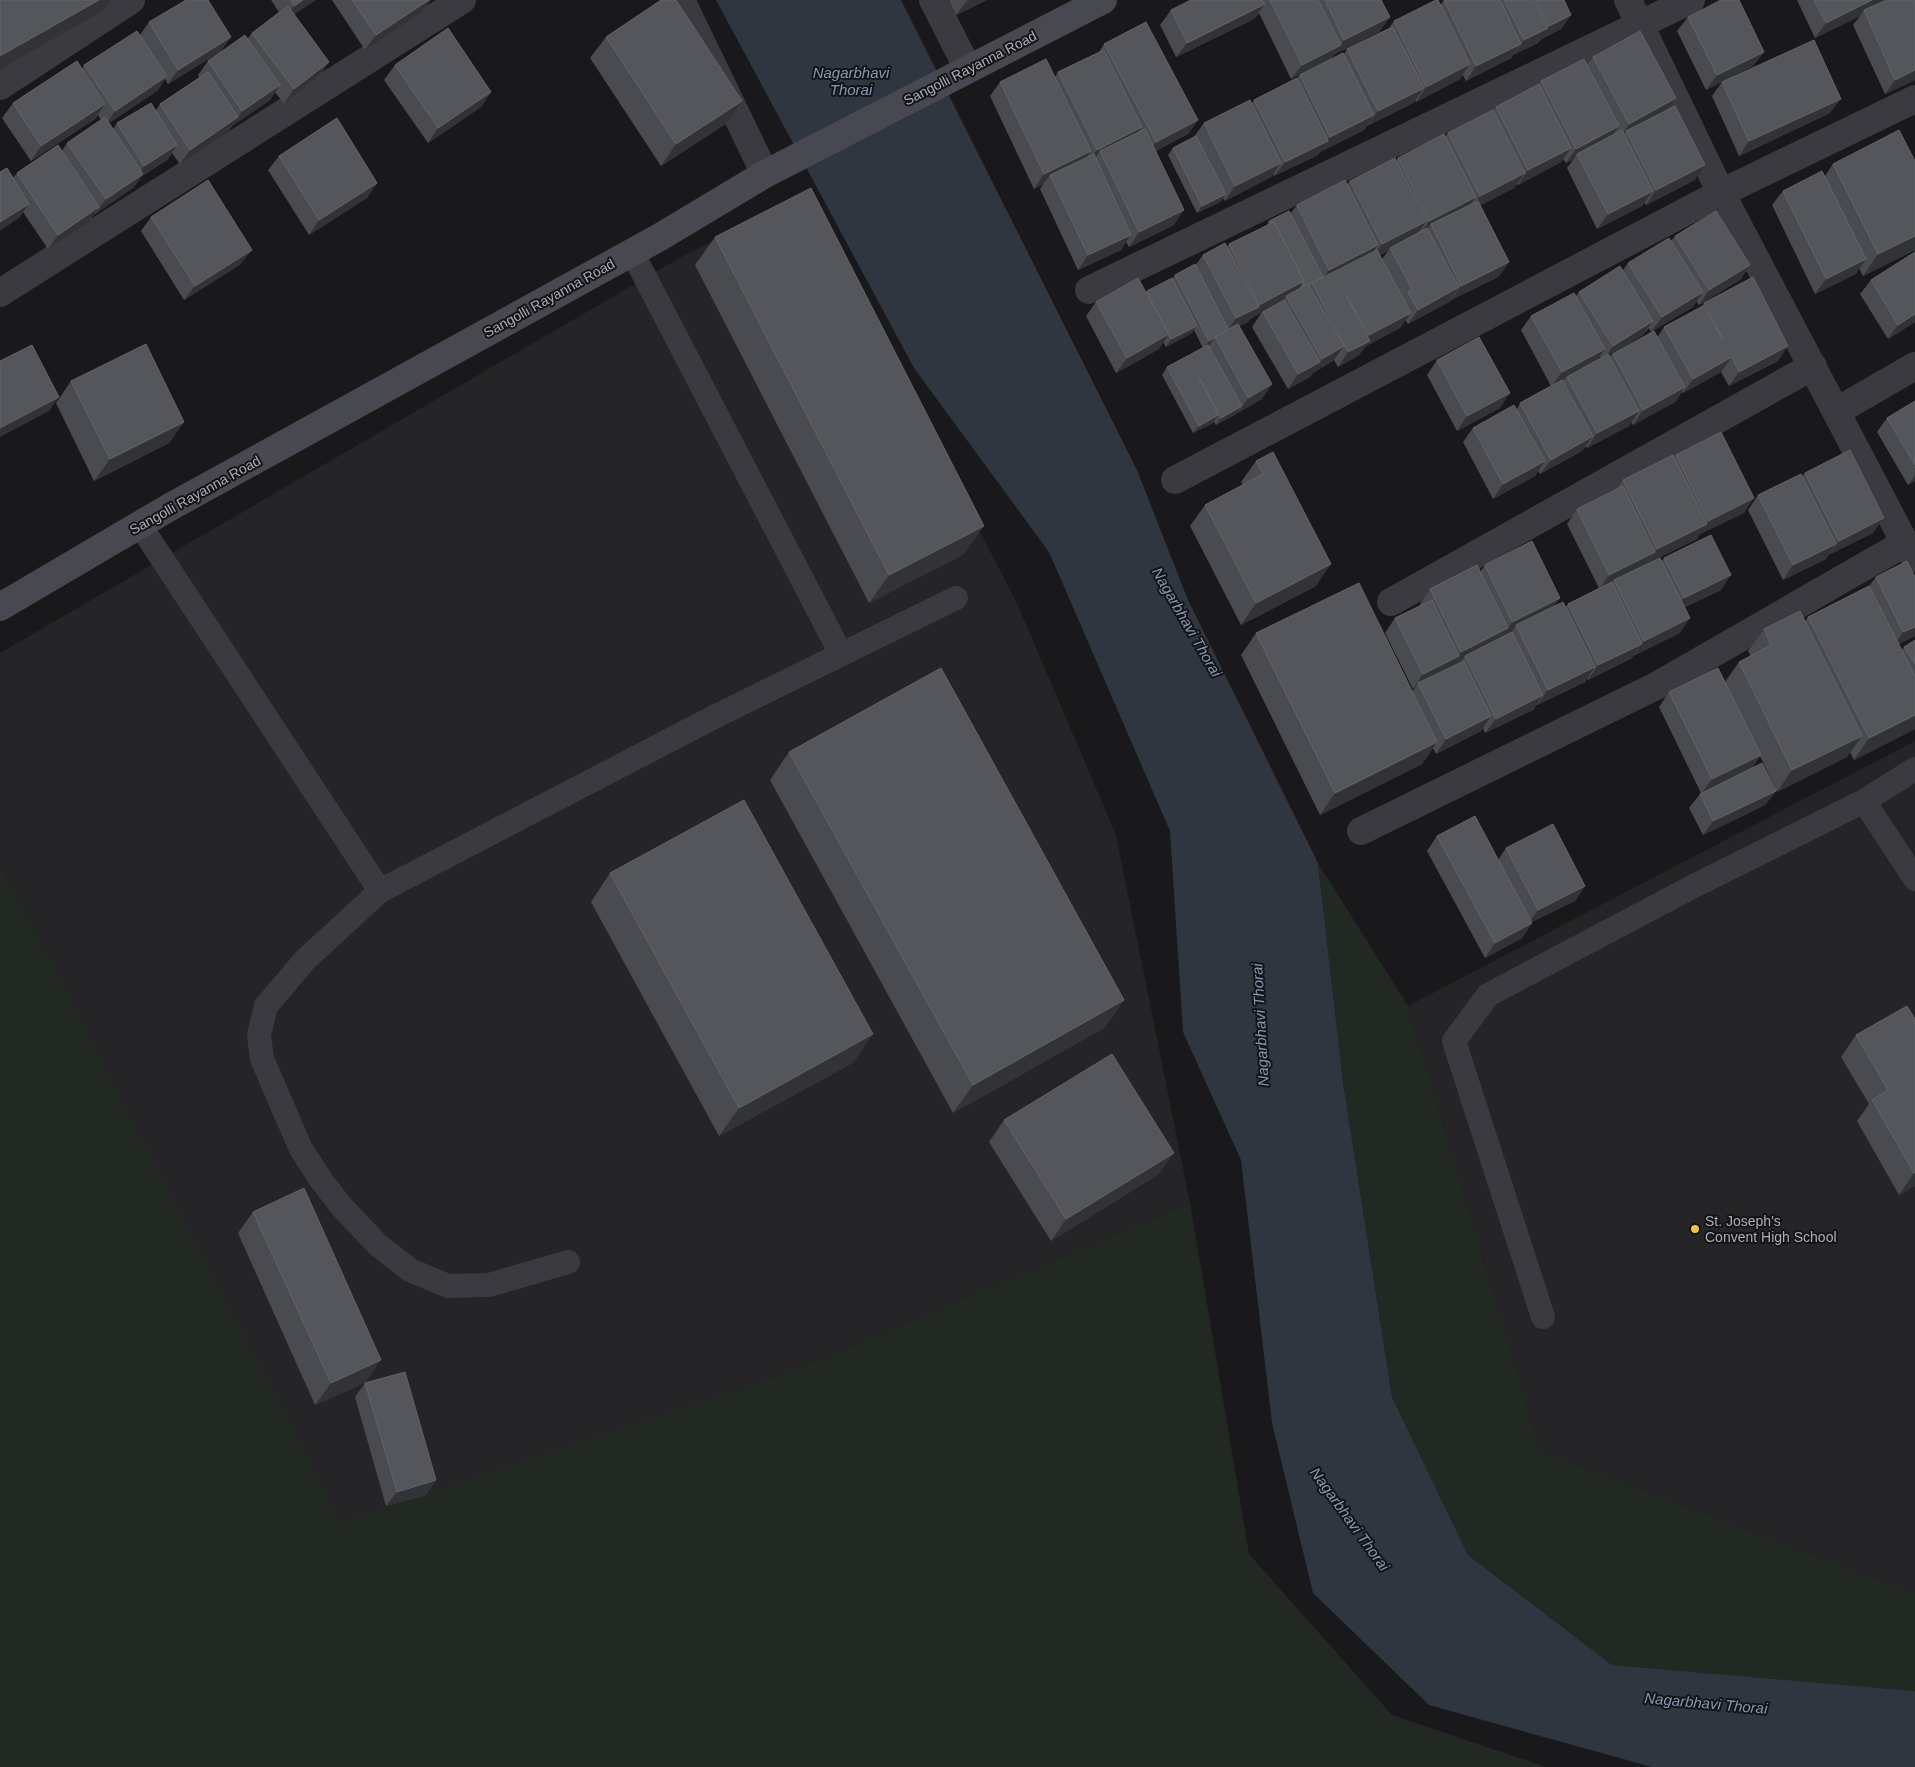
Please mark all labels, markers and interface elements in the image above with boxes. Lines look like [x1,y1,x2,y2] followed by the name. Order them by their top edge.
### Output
[901,27,1039,109] street label: Sangolli Rayanna Road
[813,64,890,98] water label: Nagarbhavi Thorai
[481,255,617,341] street label: Sangolli Rayanna Road
[127,452,263,538] street label: Sangolli Rayanna Road
[1149,564,1226,680] water label: Nagarbhavi Thorai
[1248,962,1272,1087] water label: Nagarbhavi Thorai
[1705,1213,1837,1245] place label: St. Joseph's Convent High School
[1689,1223,1701,1235] marker: St. Joseph's Convent High School
[1307,1464,1394,1574] water label: Nagarbhavi Thorai
[1644,1689,1769,1717] water label: Nagarbhavi Thorai

